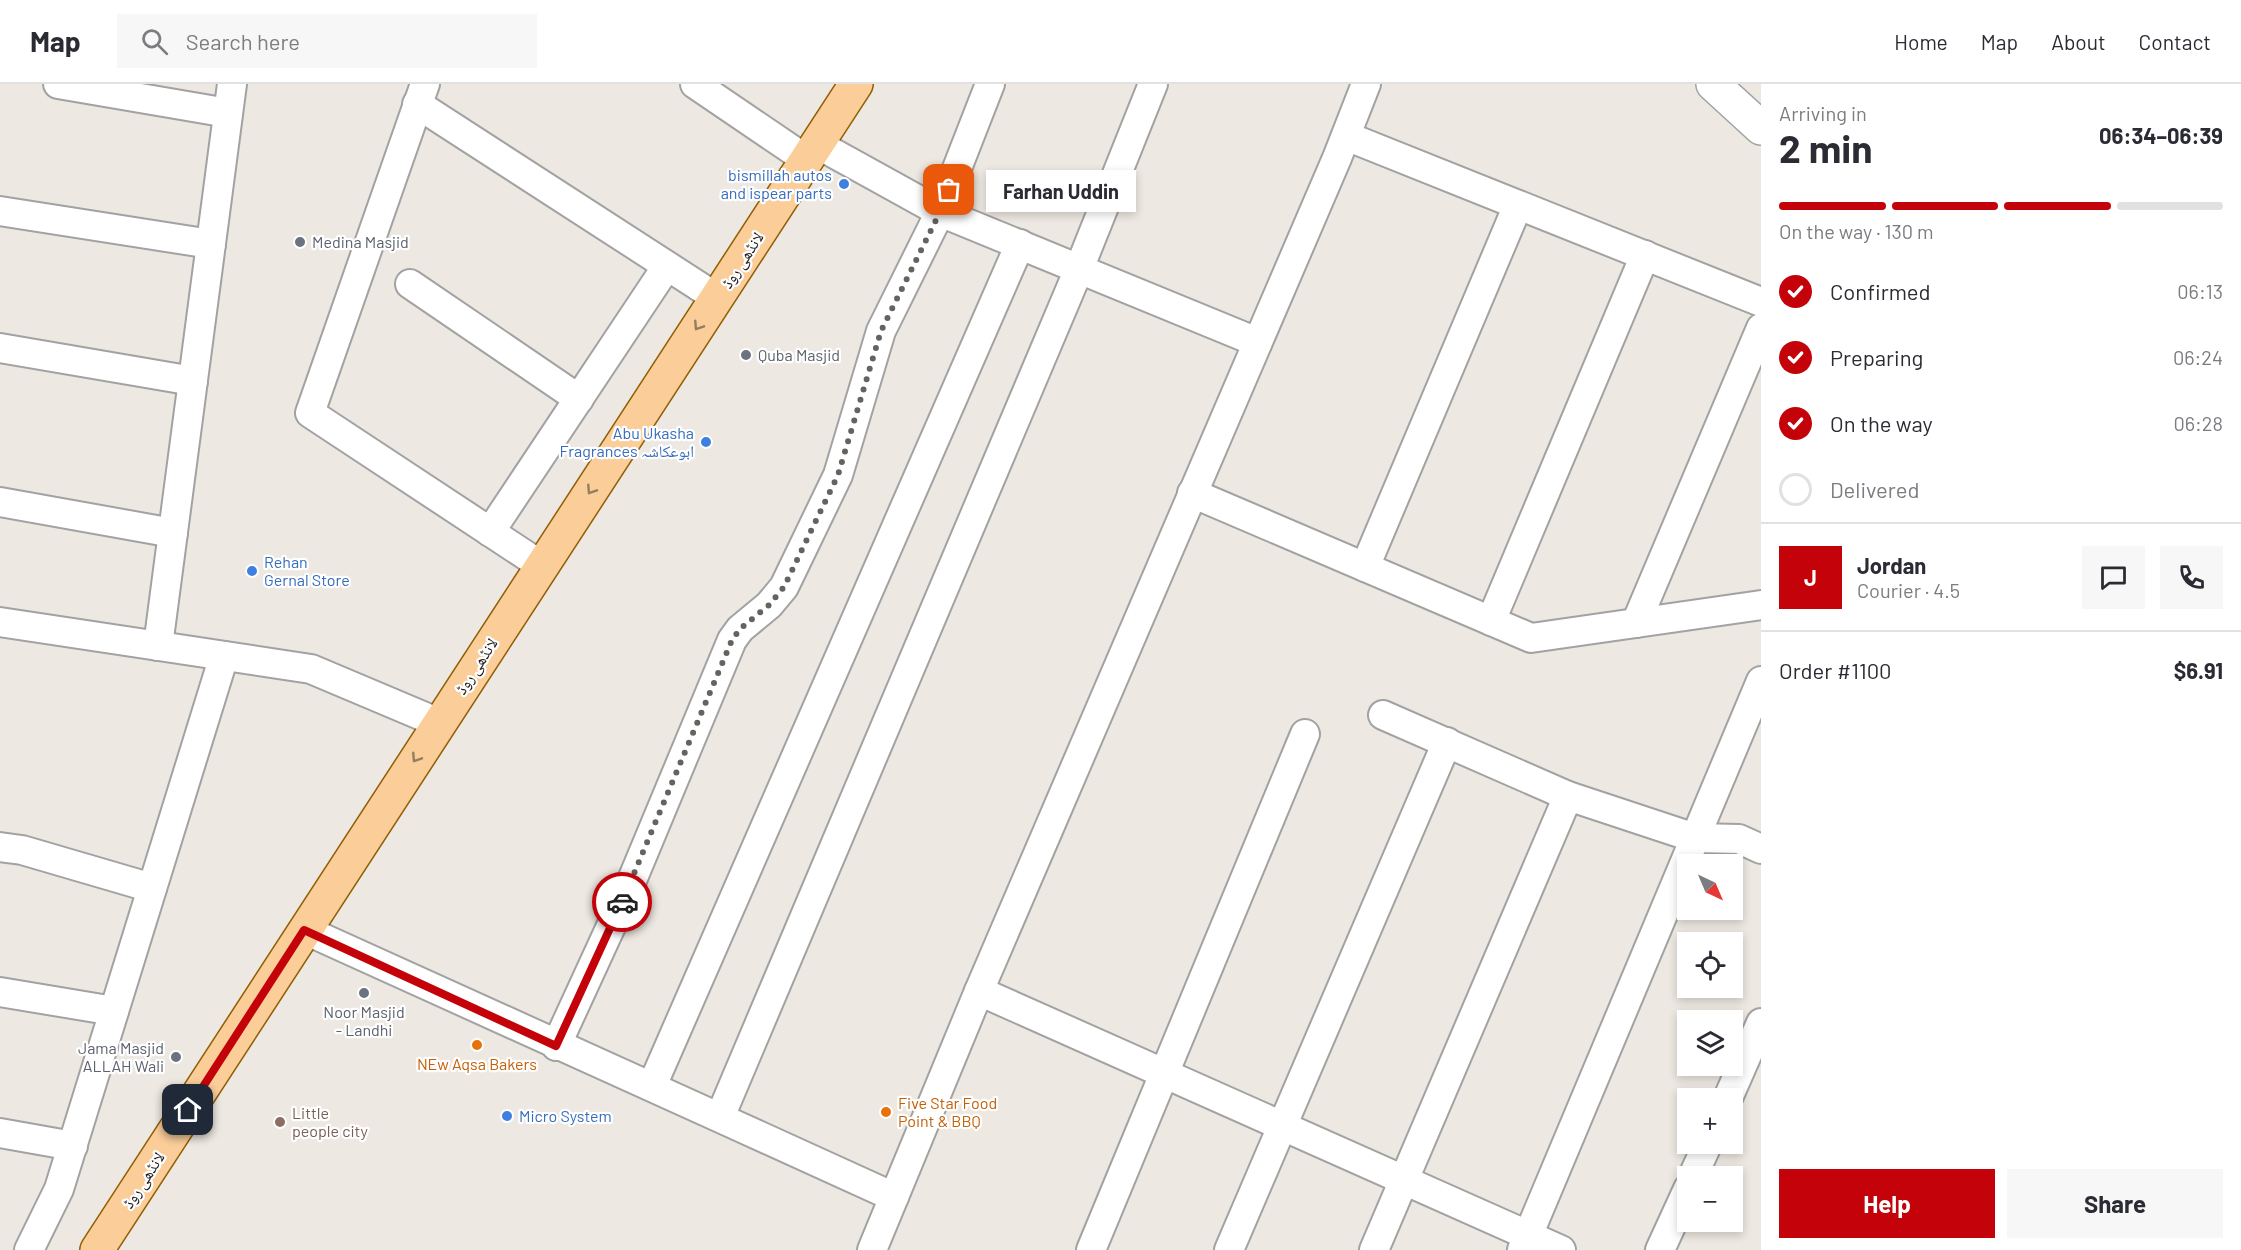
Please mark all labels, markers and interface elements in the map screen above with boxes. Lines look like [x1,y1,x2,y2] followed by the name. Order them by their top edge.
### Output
[117,14,537,68] search box
[30,24,81,58] text: Map
[138,25,171,58] icon: search
[186,28,300,54] text: Search here
[1894,29,1948,54] text: Home
[1981,29,2018,54] text: Map
[2051,29,2106,54] text: About
[2139,29,2211,54] text: Contact
[1779,101,1867,125] text: Arriving in
[2099,122,2223,148] text: 06:34–06:39
[1779,124,1872,171] text: 2 min
[923,164,974,215] pin
[721,165,832,202] place label: bismillah autos and ispear parts
[985,169,1135,211] callout: Farhan Uddin
[932,173,965,206] icon: bag
[837,177,851,191] marker: bismillah autos and ispear parts
[1003,179,1119,203] text: Farhan Uddin
[1779,219,1934,243] text: On the way · 130 m
[716,228,768,292] street label: لانڈھی روڈ
[312,232,409,251] place label: Medina Masjid
[293,235,307,249] marker: Medina Masjid
[1779,275,1812,308] icon: check
[1830,278,1930,304] text: Confirmed
[2177,279,2223,303] text: 06:13
[694,319,705,330] one-way arrow
[1779,341,1812,374] icon: check
[1830,344,1923,370] text: Preparing
[758,345,840,364] place label: Quba Masjid
[2173,345,2223,369] text: 06:24
[739,348,753,362] marker: Quba Masjid
[1779,407,1812,440] icon: check
[1830,410,1933,436] text: On the way
[2173,411,2223,435] text: 06:28
[559,423,694,461] place label: Abu Ukasha Fragrances ابوعکاشہ
[699,435,713,449] marker: Abu Ukasha Fragrances ابوعکاشہ
[1830,476,1919,502] text: Delivered
[588,483,599,494] one-way arrow
[2082,546,2145,609] button: chat
[2160,546,2223,609] button: phone
[264,552,350,589] place label: Rehan Gernal Store
[1857,552,1926,578] text: Jordan
[245,564,259,578] marker: Rehan Gernal Store
[1804,564,1817,590] text: J
[1857,578,1960,602] text: Courier · 4.5
[450,634,502,698] street label: لانڈھی روڈ
[1779,657,1892,683] text: Order #1100
[2174,657,2223,683] text: $6.91
[412,752,423,763] one-way arrow
[1677,854,1743,920] north arrow
[1677,854,1743,1232] map controls
[592,872,652,932] courier
[606,886,639,919] icon: car
[1677,932,1743,998] button: locate
[357,986,371,1000] marker: Noor Masjid - Landhi
[323,1002,405,1039] place label: Noor Masjid - Landhi
[1677,1010,1743,1076] button: layers
[78,1038,164,1075] place label: Jama Masjid ALLAH Wali
[470,1038,484,1052] marker: NEw Aqsa Bakers
[169,1050,183,1064] marker: Jama Masjid ALLAH Wali
[417,1054,537,1073] place label: NEw Aqsa Bakers
[162,1084,213,1135] pin
[1677,1088,1743,1154] button: +
[171,1093,204,1126] icon: home
[898,1093,997,1130] place label: Five Star Food Point & BBQ
[292,1103,368,1140] place label: Little people city
[879,1105,893,1119] marker: Five Star Food Point & BBQ
[519,1106,612,1125] place label: Micro System
[500,1109,514,1123] marker: Micro System
[273,1115,287,1129] marker: Little people city
[117,1148,169,1212] street label: لانڈھی روڈ
[1677,1166,1743,1232] button: −
[1779,1169,1995,1238] button: Help
[2007,1169,2223,1238] button: Share

